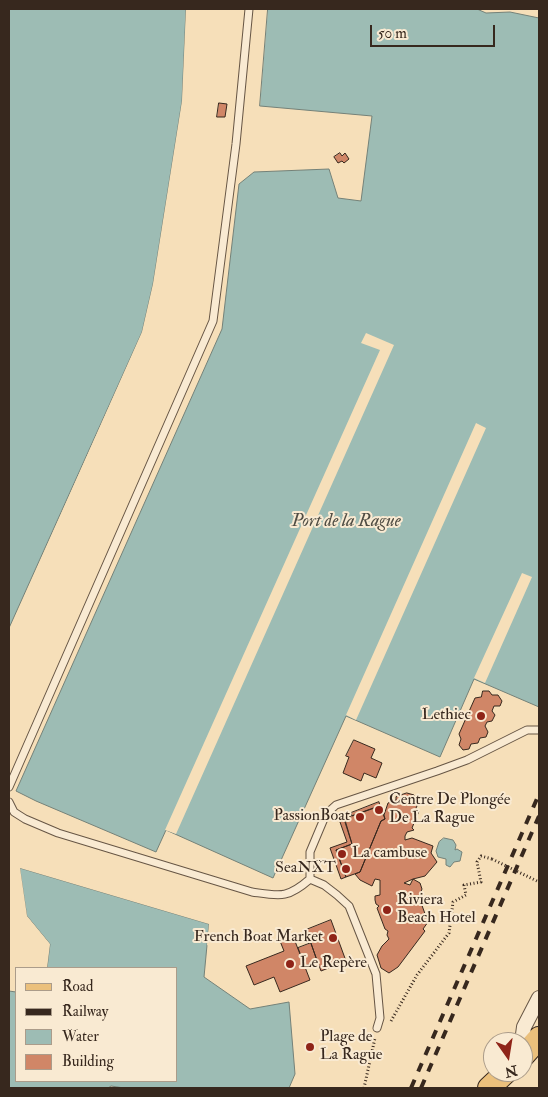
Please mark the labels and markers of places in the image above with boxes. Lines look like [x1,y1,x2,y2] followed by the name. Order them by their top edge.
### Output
[422,706,471,726] place label: Lethiec
[475,710,487,722] marker: Lethiec
[389,791,510,829] place label: Centre De Plongée De La Rague
[373,804,385,816] marker: Centre De Plongée De La Rague
[273,807,350,827] place label: PassionBoat
[354,811,366,823] marker: PassionBoat
[352,844,427,864] place label: La cambuse
[336,848,348,860] marker: La cambuse
[275,859,336,879] place label: SeaNXT
[340,863,352,875] marker: SeaNXT
[397,891,476,929] place label: Riviera Beach Hotel
[381,904,393,916] marker: Riviera Beach Hotel
[194,928,323,948] place label: French Boat Market
[327,932,339,944] marker: French Boat Market
[300,954,367,974] place label: Le Repère
[284,958,296,970] marker: Le Repère
[320,1028,383,1066] place label: Plage de La Rague
[304,1041,316,1053] marker: Plage de La Rague

